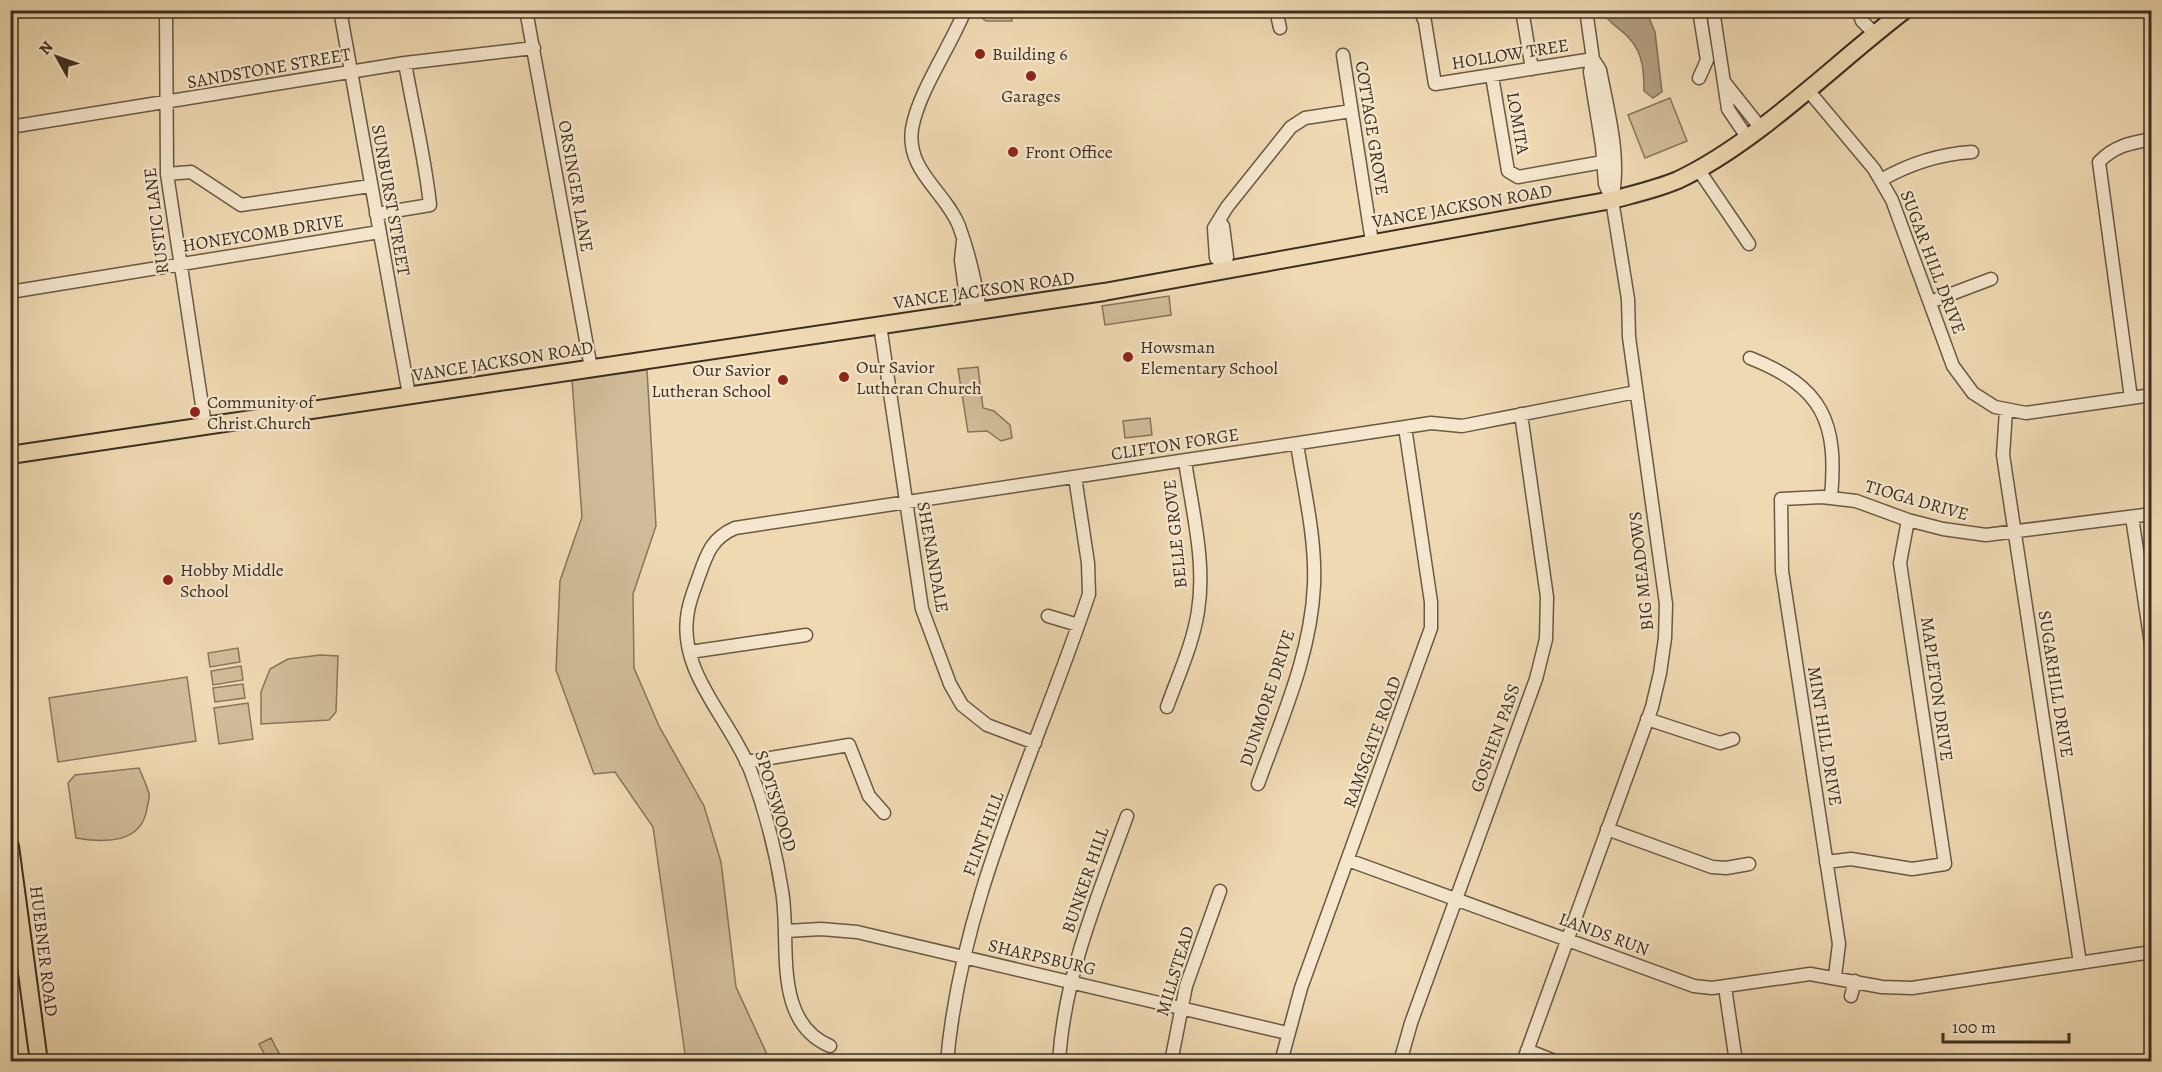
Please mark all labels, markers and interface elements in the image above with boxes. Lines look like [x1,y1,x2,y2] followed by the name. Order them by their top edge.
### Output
[27,27,87,87] north arrow
[1450,33,1570,75] street label: HOLLOW TREE
[34,36,59,60] text: N
[185,42,353,94] street label: SANDSTONE STREET
[992,42,1067,66] place label: Building 6
[973,47,987,61] marker: Building 6
[1350,59,1394,197] street label: COTTAGE GROVE
[1024,69,1038,83] marker: Garages
[1001,84,1061,108] place label: Garages
[1501,90,1535,157] street label: LOMITA
[553,118,599,254] street label: ORSINGER LANE
[366,123,416,278] street label: SUNBURST STREET
[1025,140,1113,164] place label: Front Office
[1006,145,1020,159] marker: Front Office
[138,166,174,276] street label: RUSTIC LANE
[1369,178,1554,234] street label: VANCE JACKSON ROAD
[1895,187,1971,337] street label: SUGAR HILL DRIVE
[181,208,345,258] street label: HONEYCOMB DRIVE
[891,265,1076,315] street label: VANCE JACKSON ROAD
[410,335,595,387] street label: VANCE JACKSON ROAD
[1140,335,1278,380] place label: Howsman Elementary School
[1121,350,1135,364] marker: Howsman Elementary School
[856,355,982,400] place label: Our Savior Lutheran Church
[651,358,772,403] place label: Our Savior Lutheran School
[837,370,851,384] marker: Our Savior Lutheran Church
[776,373,790,387] marker: Our Savior Lutheran School
[207,390,317,435] place label: Community of Christ Church
[188,405,202,419] marker: Community of Christ Church
[1109,422,1241,466] street label: CLIFTON FORGE
[1862,474,1972,526] street label: TIOGA DRIVE
[1157,478,1193,590] street label: BELLE GROVE
[911,500,955,614] street label: SHENANDALE
[1623,510,1659,632] street label: BIG MEADOWS
[180,558,284,603] place label: Hobby Middle School
[161,573,175,587] marker: Hobby Middle School
[2033,609,2079,759] street label: SUGARHILL DRIVE
[1915,615,1959,763] street label: MAPLETON DRIVE
[1234,627,1300,769] street label: DUNMORE DRIVE
[1802,664,1848,808] street label: MINT HILL DRIVE
[1337,673,1407,811] street label: RAMSGATE ROAD
[1464,680,1526,796] street label: GOSHEN PASS
[749,747,803,855] street label: SPOTSWOOD
[957,788,1010,880] street label: FLINT HILL
[1056,823,1115,936] street label: BUNKER HILL
[24,884,64,1018] street label: HUEBNER ROAD
[1555,907,1653,961] street label: LANDS RUN
[1150,923,1200,1019] street label: MILLSTEAD
[986,933,1098,981] street label: SHARPSBURG
[1943,1006,2069,1044] scale bar
[1952,1015,1996,1039] text: 100 m

